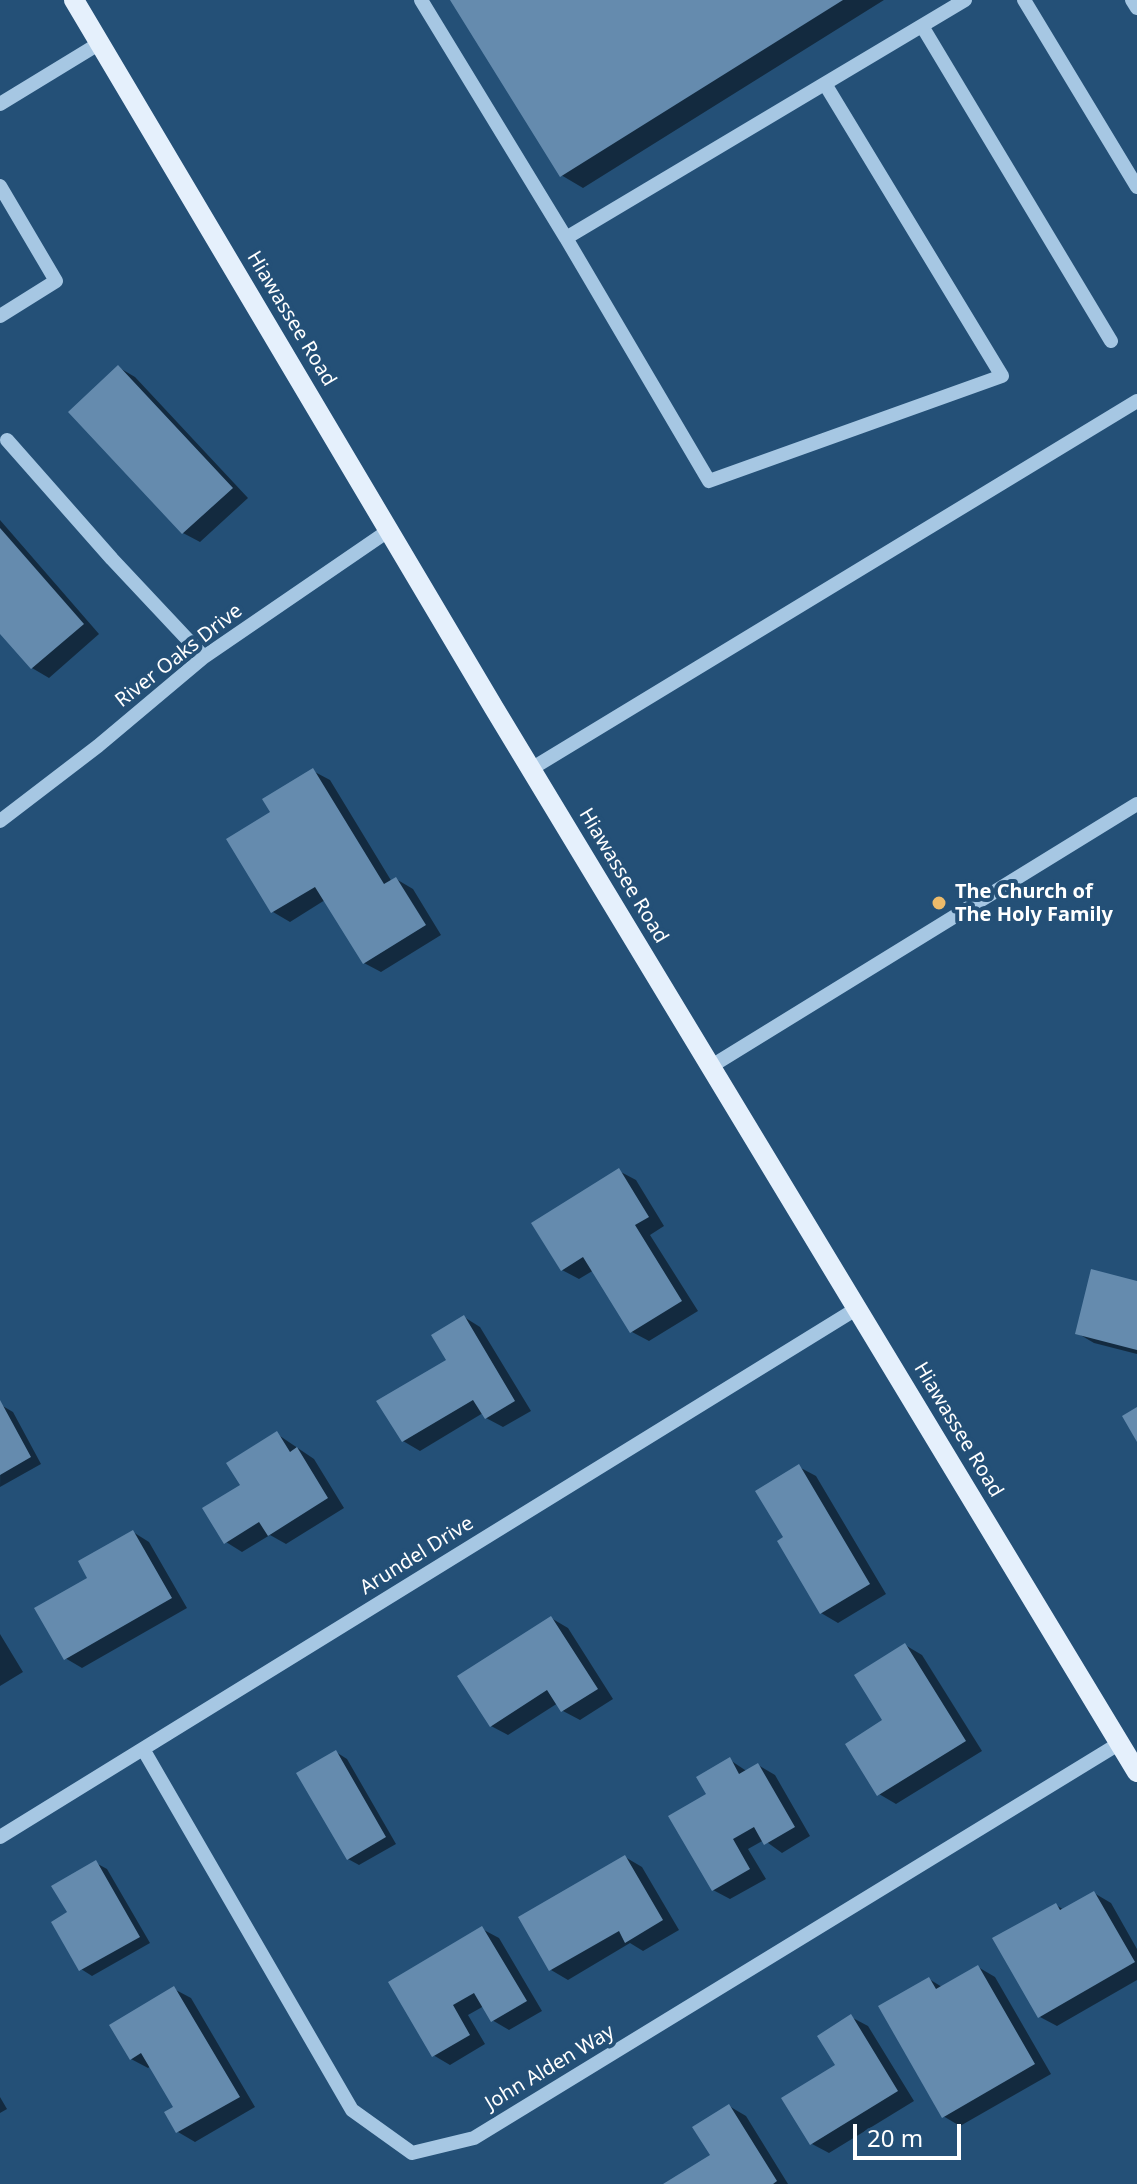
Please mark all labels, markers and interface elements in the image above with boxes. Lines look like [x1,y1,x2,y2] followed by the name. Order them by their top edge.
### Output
[241,247,341,391] street label: Hiawassee Road
[111,599,247,713] street label: River Oaks Drive
[573,804,673,948] street label: Hiawassee Road
[955,880,1113,927] place label: The Church of The Holy Family
[930,894,948,912] marker: The Church of The Holy Family
[908,1358,1008,1502] street label: Hiawassee Road
[356,1512,478,1600] street label: Arundel Drive
[481,2020,619,2116] street label: John Alden Way
[857,2108,965,2158] scale bar
[867,2121,923,2154] text: 20 m

